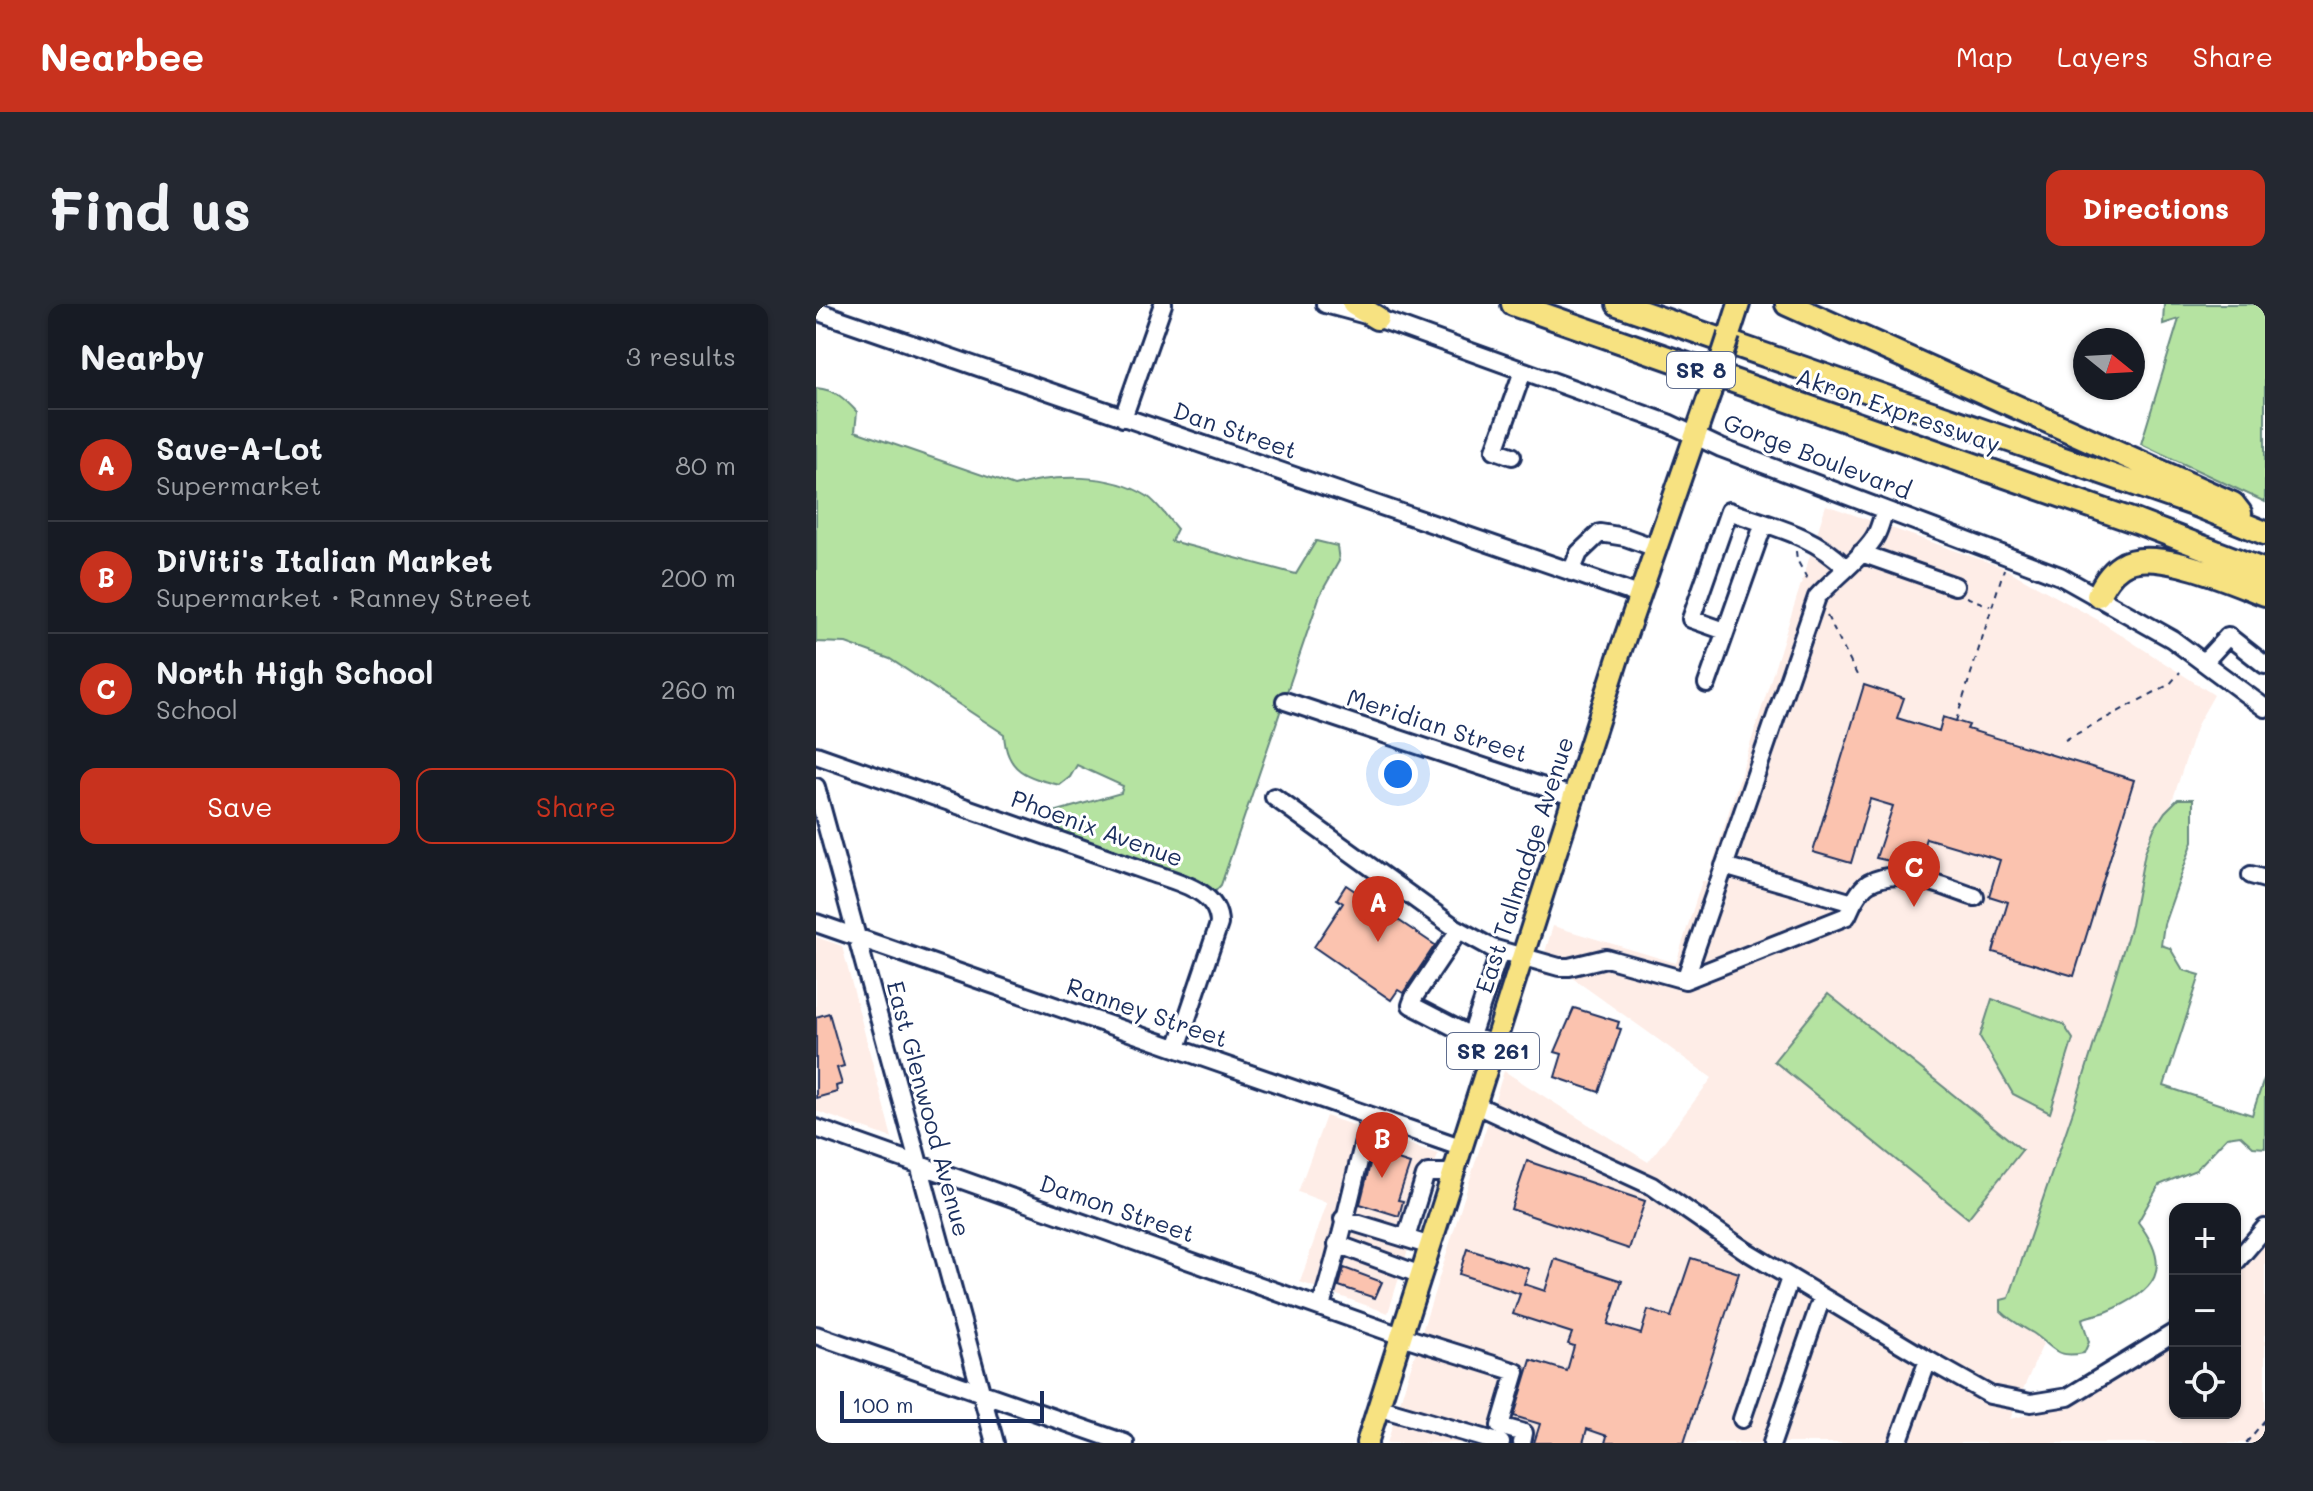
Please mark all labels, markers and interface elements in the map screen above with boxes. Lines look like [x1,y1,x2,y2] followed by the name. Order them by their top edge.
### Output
[40,31,204,81] text: Nearbee
[1956,38,2013,74] text: Map
[2057,38,2149,74] text: Layers
[2193,38,2273,74] text: Share
[2046,170,2265,246] button: Directions
[48,172,251,245] text: Find us
[2073,328,2145,400] north arrow
[80,334,205,379] text: Nearby
[626,339,736,373] text: 3 results
[1667,352,1735,388] road number: SR 8
[1792,360,2005,459] street label: Akron Expressway
[1170,394,1301,465] street label: Dan Street
[1719,406,1916,506] street label: Gorge Boulevard
[156,428,323,468] text: Save-A-Lot
[97,448,115,482] text: A
[675,448,736,482] text: 80 m
[156,468,321,502] text: Supermarket
[156,540,492,580] text: DiViti's Italian Market
[97,560,115,594] text: B
[660,560,736,594] text: 200 m
[156,580,532,614] text: Supermarket · Ranney Street
[156,652,433,692] text: North High School
[96,672,116,706] text: C
[661,672,736,706] text: 260 m
[1343,681,1532,768] street label: Meridian Street
[156,692,238,726] text: School
[1467,732,1580,997] street label: East Tallmadge Avenue
[1378,754,1418,794] your location
[80,768,400,844] button: Save
[416,768,736,844] button: Share
[1007,782,1188,873] street label: Phoenix Avenue
[1888,841,1940,907] pin: C
[1352,876,1404,942] pin: A
[1063,970,1232,1054] street label: Ranney Street
[880,977,979,1240] street label: East Glenwood Avenue
[1447,1033,1539,1069] road number: SR 261
[1356,1112,1408,1178] pin: B
[1036,1167,1199,1249] street label: Damon Street
[2169,1203,2241,1419] map controls
[2169,1203,2241,1275] button: +
[2169,1275,2241,1347] button: −
[2169,1347,2241,1419] button: locate
[840,1387,1044,1423] scale bar
[852,1390,914,1419] text: 100 m

